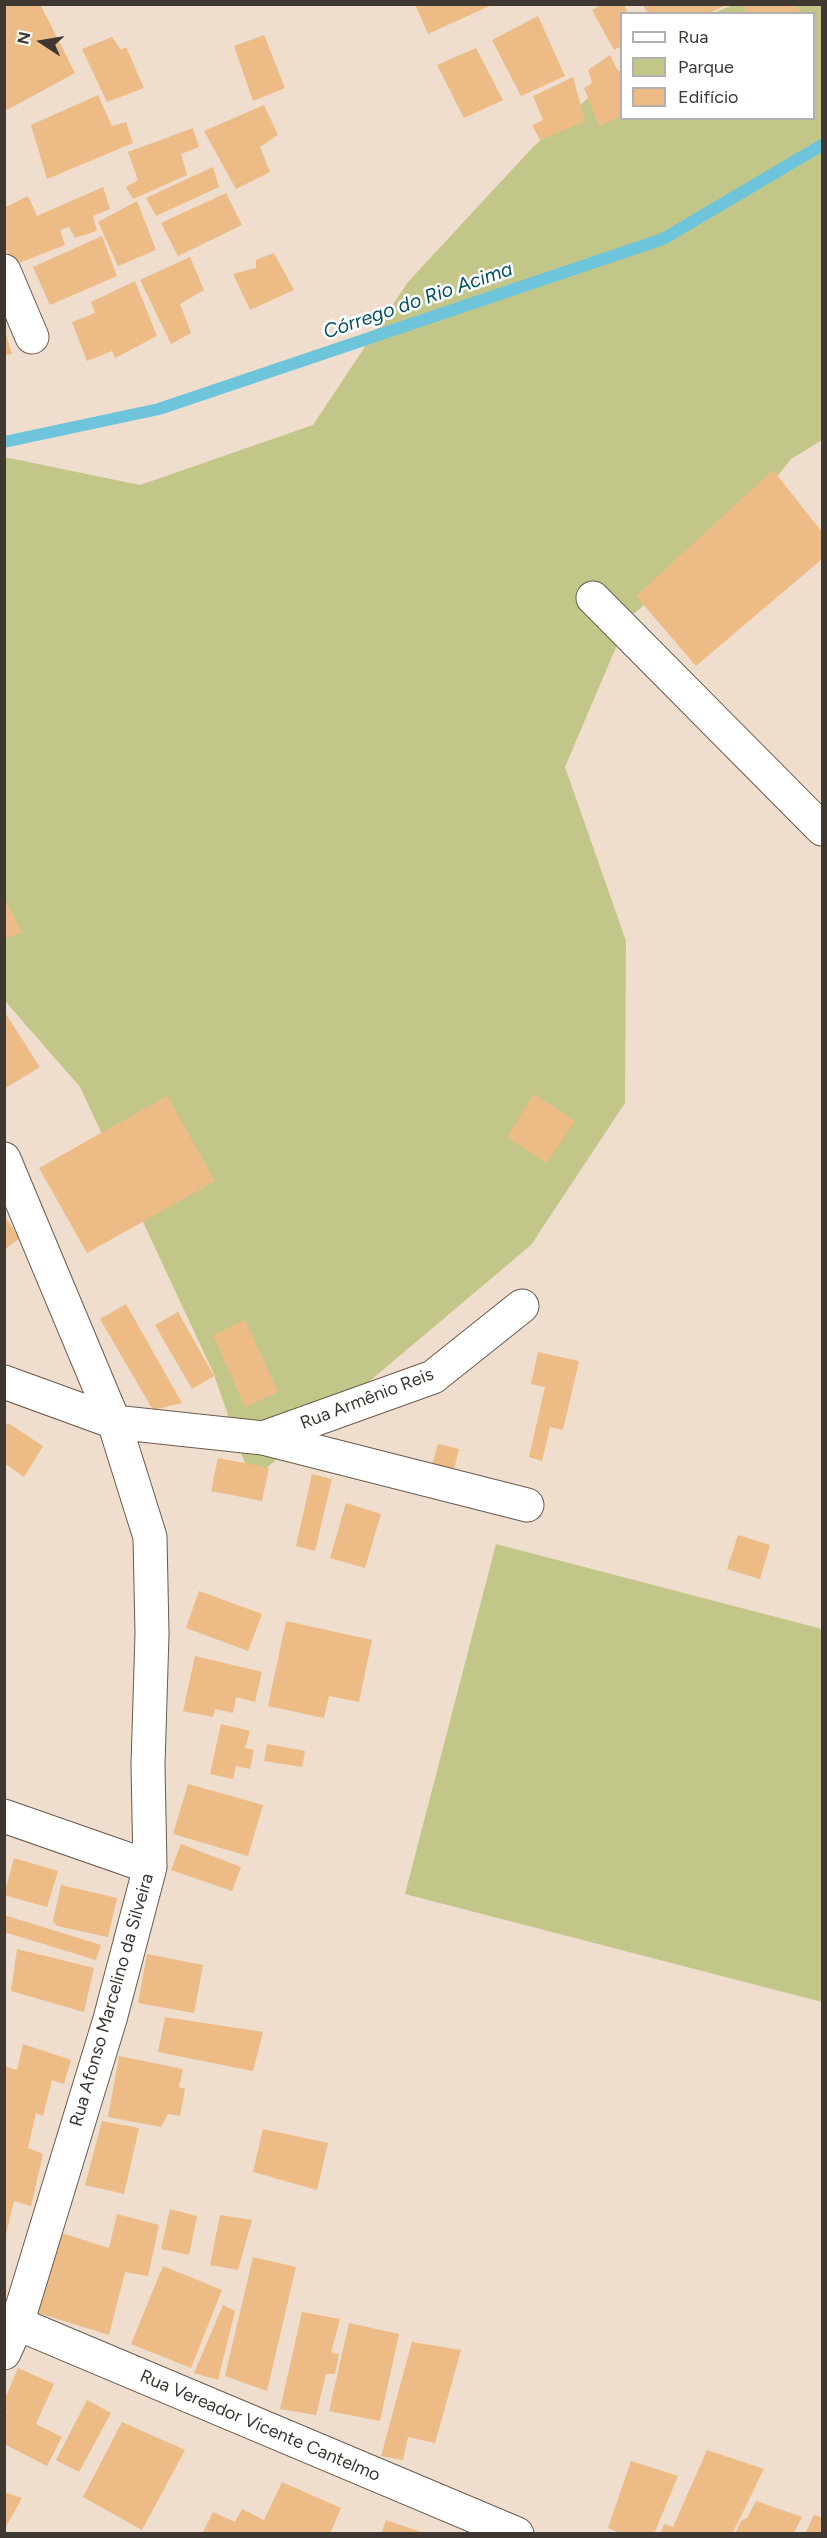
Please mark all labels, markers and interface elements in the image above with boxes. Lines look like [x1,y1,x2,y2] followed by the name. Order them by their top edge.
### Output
[12,12,72,72] north arrow
[620,12,815,120] legend
[678,26,709,48] text: Rua
[13,30,34,46] text: N
[678,56,734,78] text: Parque
[678,86,739,108] text: Edifício
[320,257,516,345] water label: Córrego do Rio Acima
[297,1364,437,1434] street label: Rua Armênio Reis
[65,1871,159,2129] street label: Rua Afonso Marcelino da Silveira
[137,2365,383,2487] street label: Rua Vereador Vicente Cantelmo

